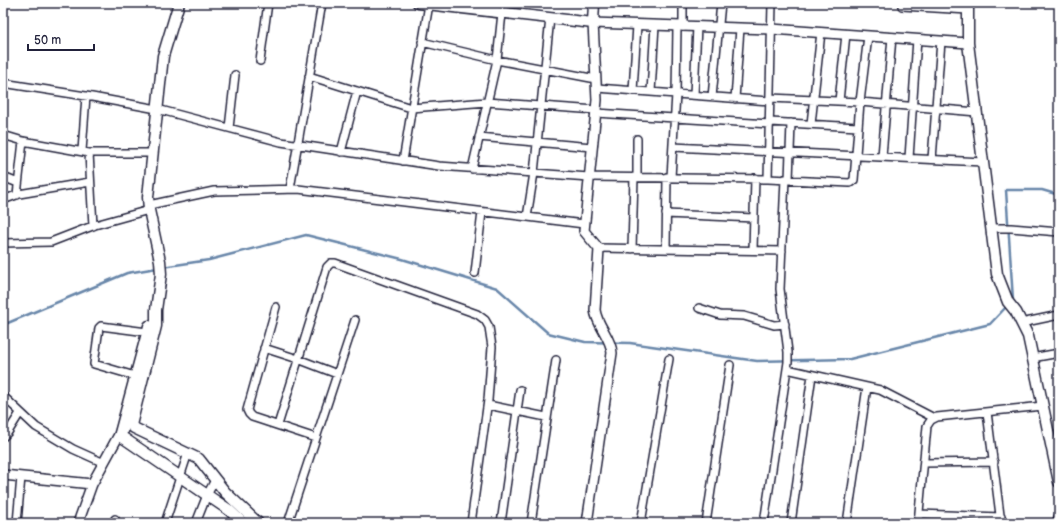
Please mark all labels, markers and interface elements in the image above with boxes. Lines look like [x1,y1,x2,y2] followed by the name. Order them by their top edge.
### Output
[28,26,94,52] scale bar
[34,33,61,48] text: 50 m

